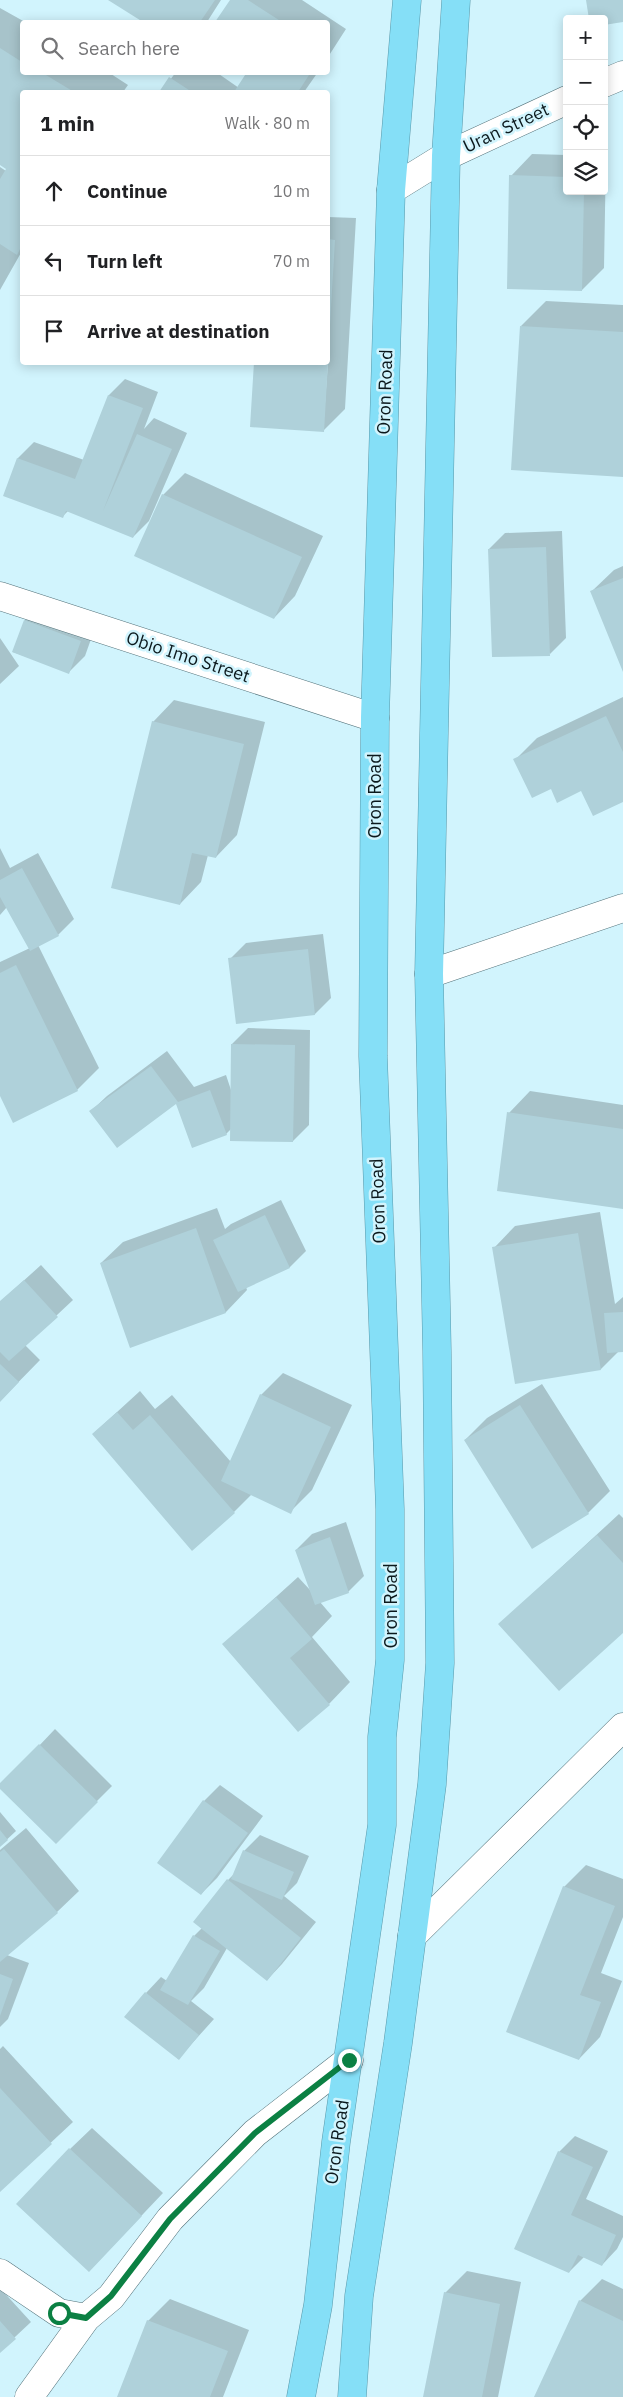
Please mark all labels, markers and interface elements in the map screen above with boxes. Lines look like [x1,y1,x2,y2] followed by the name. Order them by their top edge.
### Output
[563,15,608,195] map controls
[563,15,608,60] button: +
[20,20,330,75] search box
[38,34,66,62] icon: search
[78,36,180,60] text: Search here
[563,60,608,105] button: −
[459,98,552,157] street label: Uran Street
[563,105,608,150] button: locate
[40,109,95,137] text: 1 min
[225,113,310,133] text: Walk · 80 m
[563,150,608,195] button: layers
[40,177,68,205] icon: ahead
[87,179,167,203] text: Continue
[273,181,310,201] text: 10 m
[40,247,68,275] icon: left
[87,249,163,273] text: Turn left
[273,251,310,271] text: 70 m
[40,317,68,345] icon: arrive
[87,319,270,343] text: Arrive at destination
[372,349,397,435] street label: Oron Road
[123,626,253,687] street label: Obio Imo Street
[363,753,386,839] street label: Oron Road
[365,1158,390,1244] street label: Oron Road
[379,1563,402,1649] street label: Oron Road
[338,2049,361,2072] route end
[319,2098,354,2186] street label: Oron Road
[48,2302,71,2325] route start

